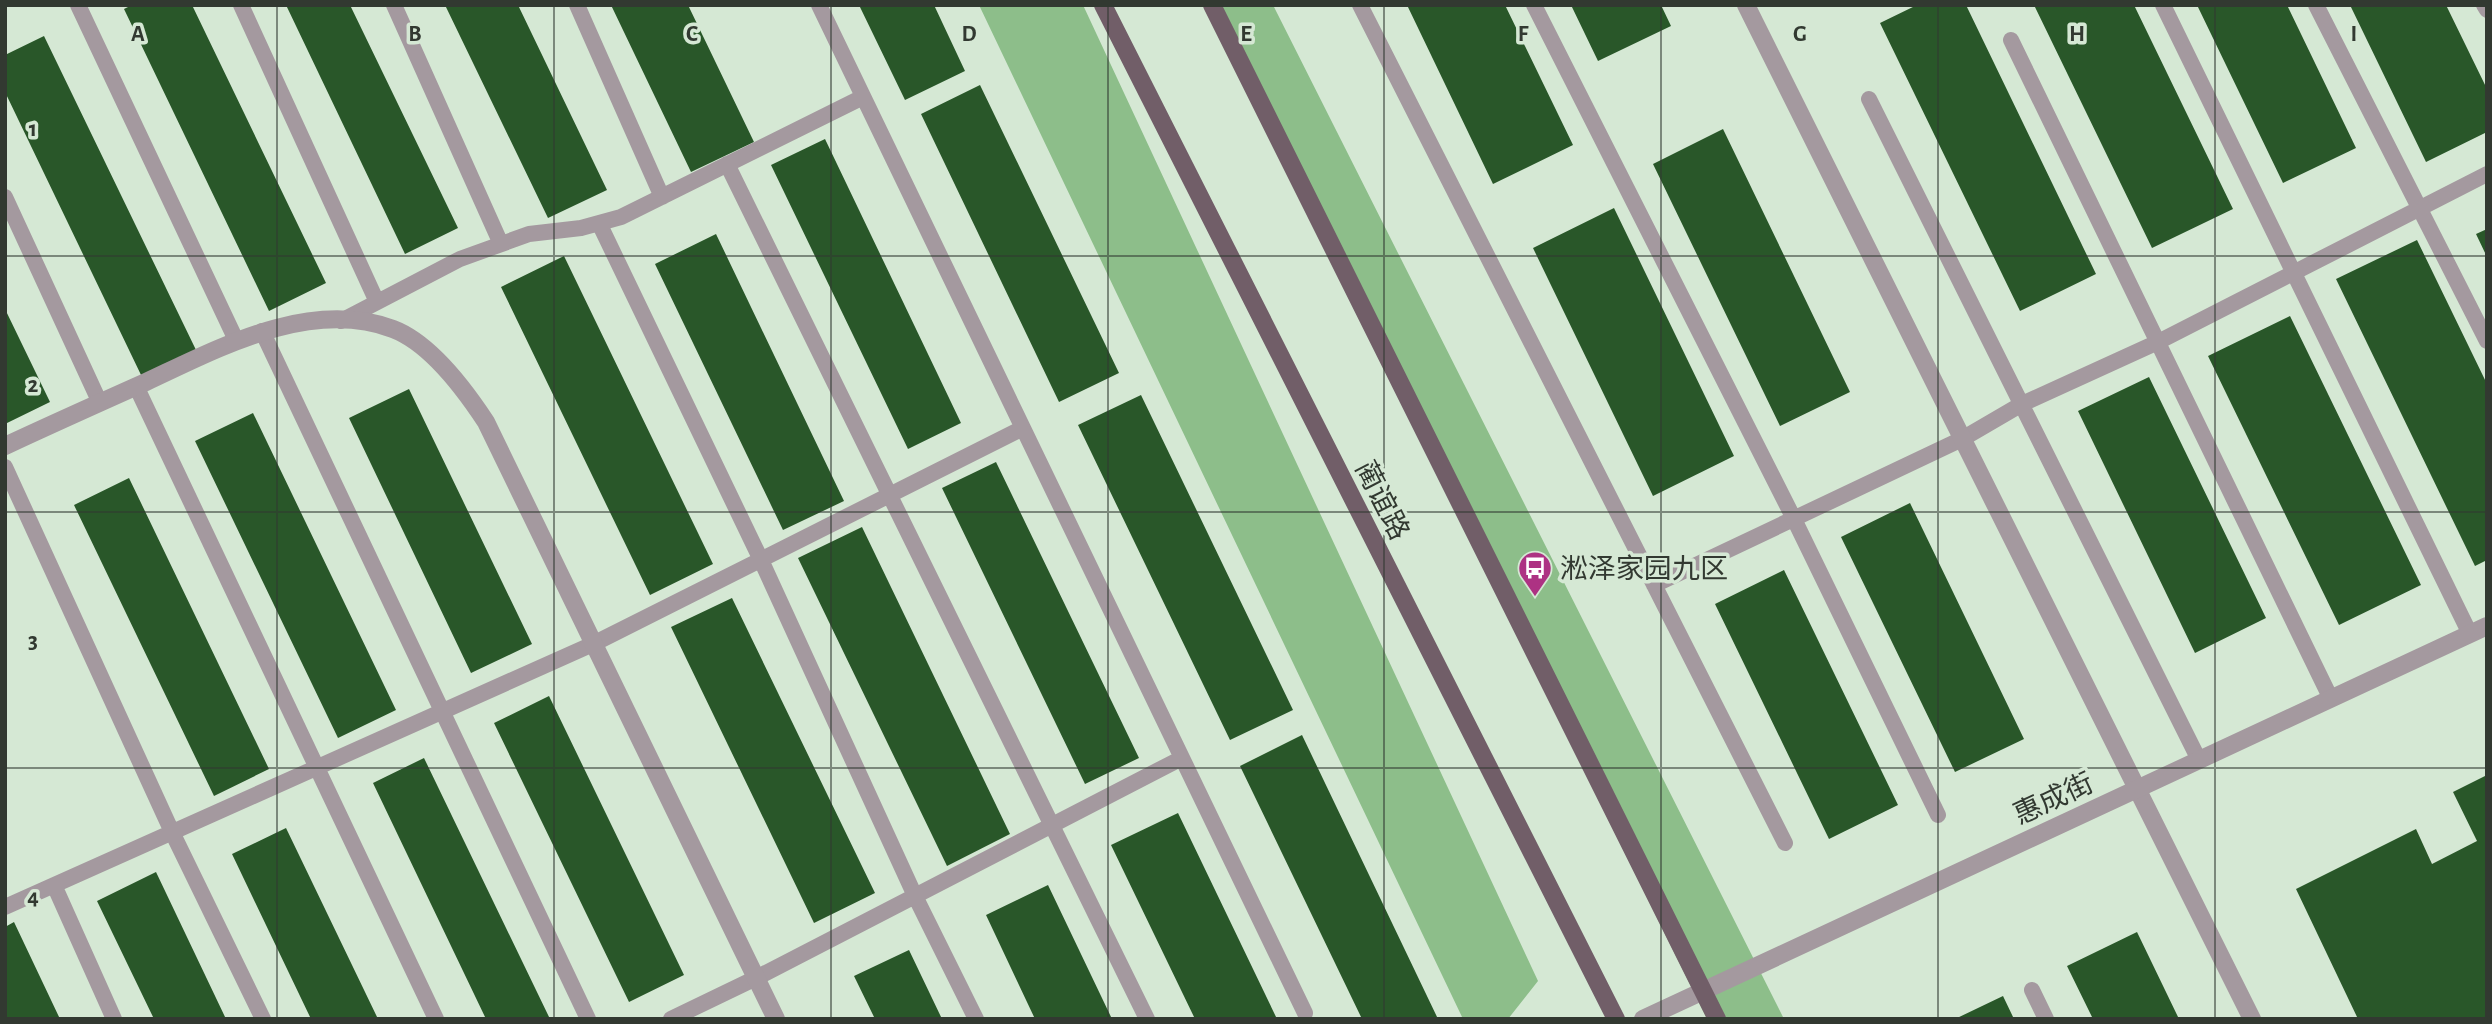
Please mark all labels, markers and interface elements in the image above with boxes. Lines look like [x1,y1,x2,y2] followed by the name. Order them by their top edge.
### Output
[131,23,145,46] text: A
[408,23,422,46] text: B
[686,23,698,46] text: C
[961,23,977,46] text: D
[1240,23,1252,46] text: E
[1518,23,1529,46] text: F
[1793,23,1807,46] text: G
[2069,23,2085,46] text: H
[2351,23,2357,46] text: I
[29,118,37,141] text: 1
[28,374,39,397] text: 2
[1350,456,1415,545] street label: 蔺谊路
[1516,549,1554,598] bus stop icon: 淞泽家园九区
[1560,554,1728,584] place label: 淞泽家园九区
[28,630,38,653] text: 3
[2009,768,2098,830] street label: 惠成街
[27,886,39,909] text: 4

